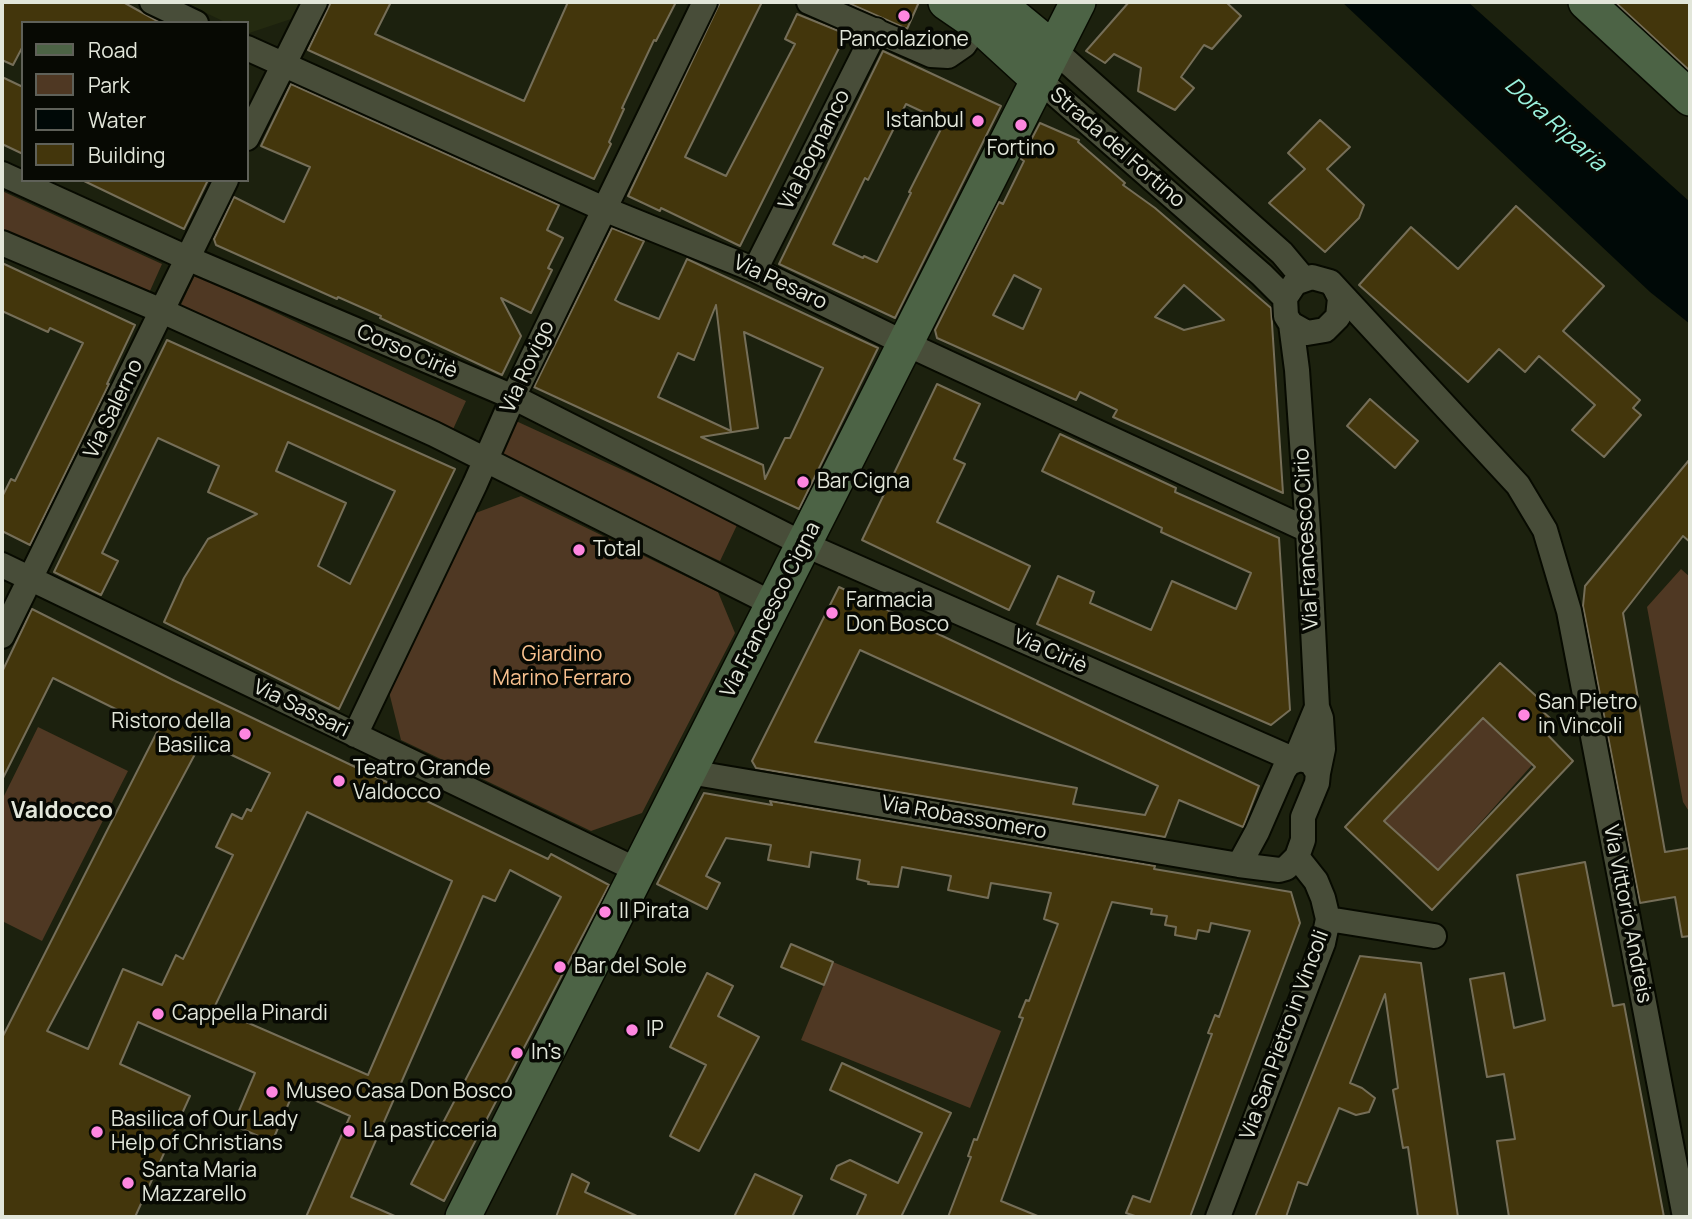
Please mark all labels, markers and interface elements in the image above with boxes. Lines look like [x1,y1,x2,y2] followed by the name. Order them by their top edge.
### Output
[896,8,912,24] marker: Pancolazione
[21,21,248,182] legend
[839,27,969,53] place label: Pancolazione
[88,36,138,64] text: Road
[88,71,130,99] text: Park
[1499,72,1611,178] water label: Dora Riparia
[1044,82,1190,214] street label: Strada del Fortino
[774,86,856,214] street label: Via Bognanco
[88,106,146,134] text: Water
[886,108,964,134] place label: Istanbul
[970,113,986,129] marker: Istanbul
[1013,117,1029,133] marker: Fortino
[987,136,1055,162] place label: Fortino
[88,141,165,169] text: Building
[729,250,831,316] street label: Via Pesaro
[496,317,560,417] street label: Via Rovigo
[353,320,461,384] street label: Corso Ciriè
[79,355,149,463] street label: Via Salerno
[1290,447,1324,631] street label: Via Francesco Cirio
[817,469,910,495] place label: Bar Cigna
[795,474,811,490] marker: Bar Cigna
[716,518,826,702] street label: Via Francesco Cigna
[593,537,641,563] place label: Total
[571,542,587,558] marker: Total
[846,588,949,638] place label: Farmacia Don Bosco
[824,605,840,621] marker: Farmacia Don Bosco
[1009,625,1091,679] street label: Via Ciriè
[492,642,632,692] park label: Giardino Marino Ferraro
[249,675,353,743] street label: Via Sassari
[1538,690,1637,740] place label: San Pietro in Vincoli
[1516,707,1532,723] marker: San Pietro in Vincoli
[111,709,231,759] place label: Ristoro della Basilica
[237,726,253,742] marker: Ristoro della Basilica
[353,756,491,806] place label: Teatro Grande Valdocco
[331,773,347,789] marker: Teatro Grande Valdocco
[880,791,1048,845] street label: Via Robassomero
[11,798,113,826] district label: Valdocco
[1597,823,1657,1005] street label: Via Vittorio Andreis
[619,899,689,925] place label: Il Pirata
[597,904,613,920] marker: Il Pirata
[1235,927,1335,1143] street label: Via San Pietro in Vincoli
[574,954,687,980] place label: Bar del Sole
[552,959,568,975] marker: Bar del Sole
[172,1001,328,1027] place label: Cappella Pinardi
[150,1006,166,1022] marker: Cappella Pinardi
[646,1017,664,1043] place label: IP
[624,1022,640,1038] marker: IP
[531,1040,561,1066] place label: In's
[509,1045,525,1061] marker: In's
[286,1079,513,1105] place label: Museo Casa Don Bosco
[264,1084,280,1100] marker: Museo Casa Don Bosco
[111,1107,298,1157] place label: Basilica of Our Lady Help of Christians
[363,1118,497,1144] place label: La pasticceria
[341,1123,357,1139] marker: La pasticceria
[89,1124,105,1140] marker: Basilica of Our Lady Help of Christians
[142,1158,257,1208] place label: Santa Maria Mazzarello
[120,1175,136,1191] marker: Santa Maria Mazzarello

